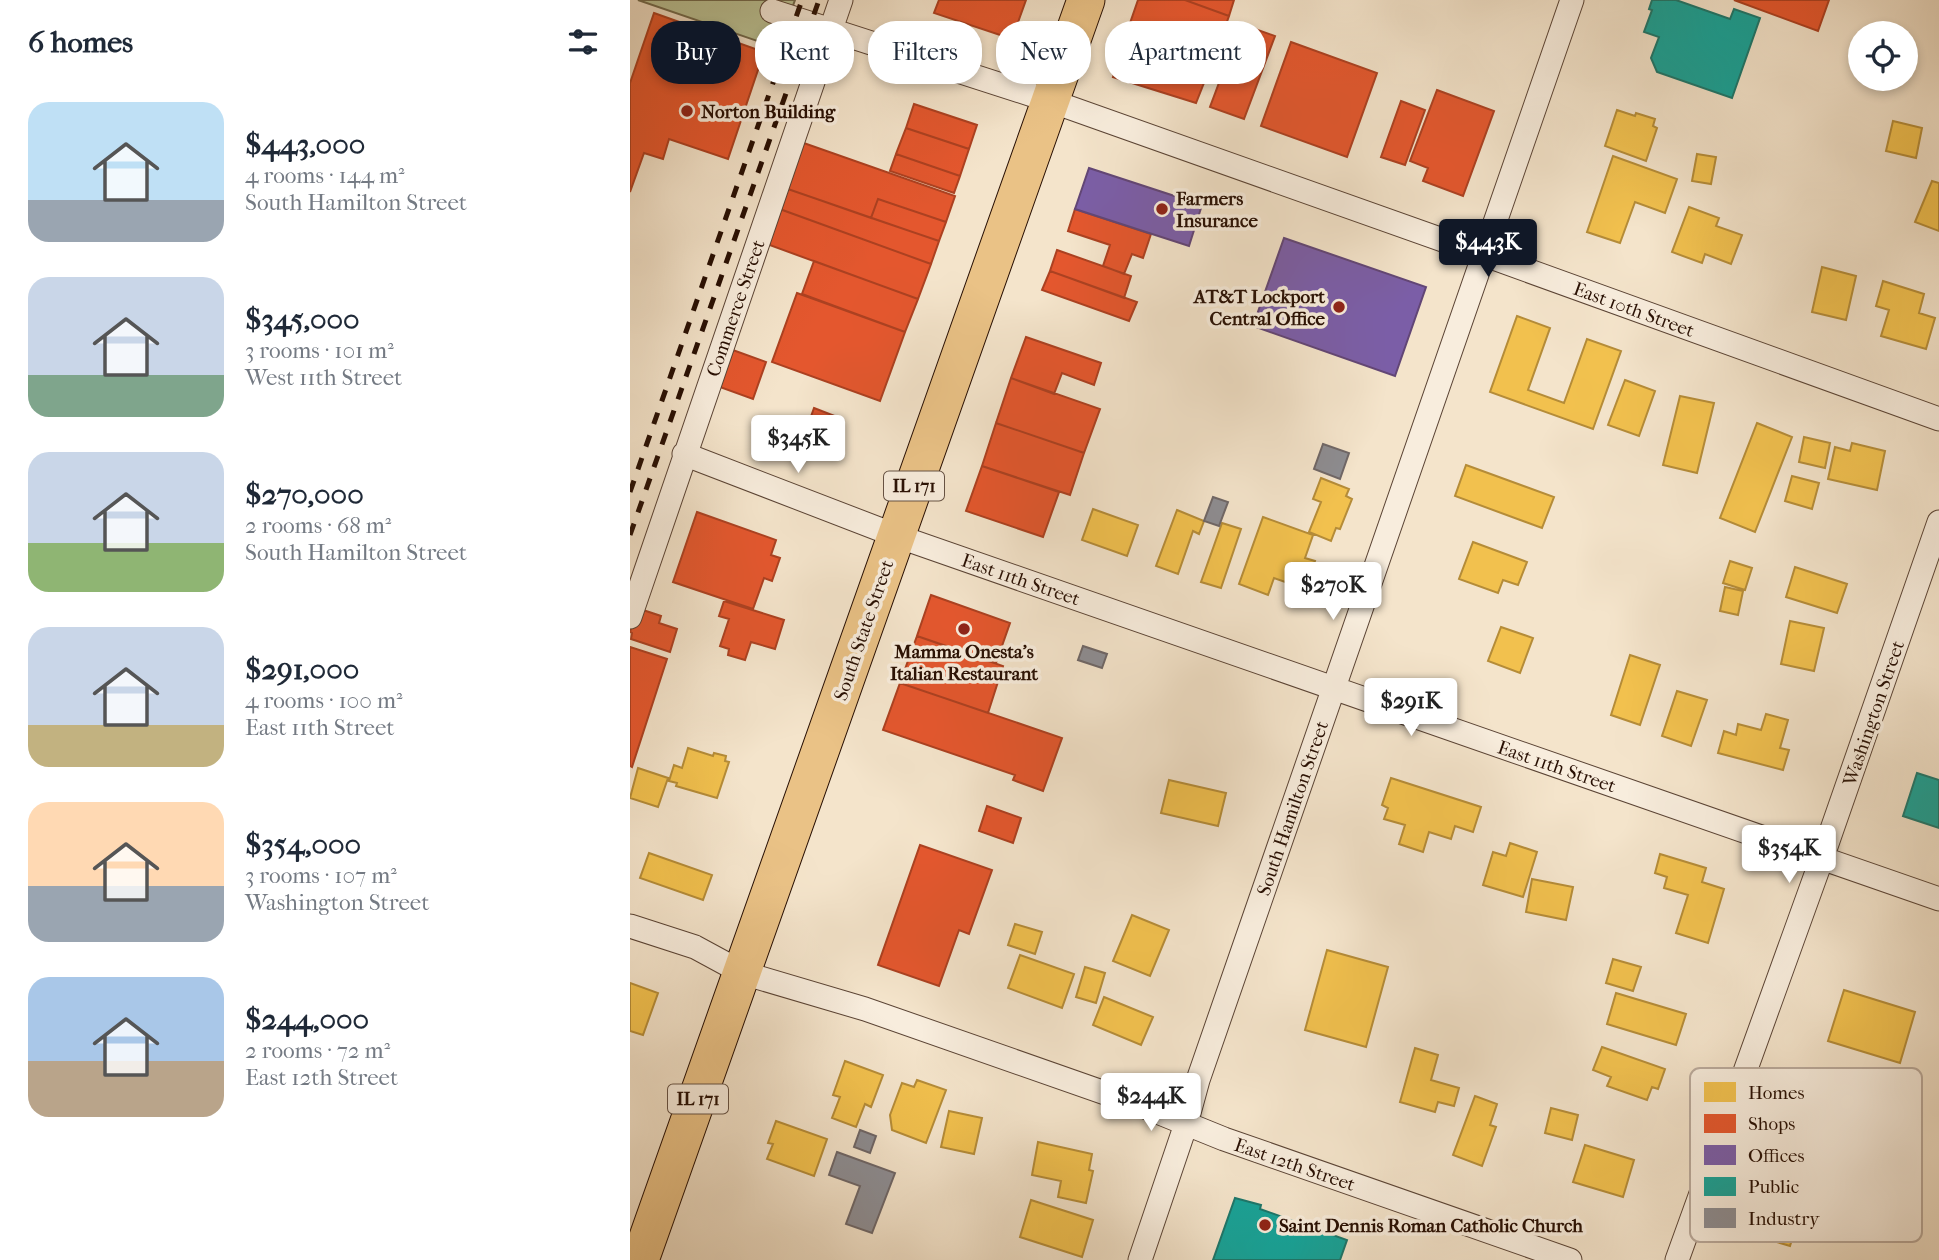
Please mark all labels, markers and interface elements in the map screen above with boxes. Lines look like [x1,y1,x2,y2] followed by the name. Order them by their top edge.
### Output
[651,21,741,84] chip: Buy
[755,21,854,84] chip: Rent
[868,21,982,84] chip: Filters
[996,21,1091,84] chip: New
[1105,21,1266,84] chip: Apartment
[1848,21,1918,91] map controls
[1848,21,1918,91] button: locate
[564,23,602,61] icon: filters
[28,25,133,60] text: 6 homes
[701,101,836,123] place label: Norton Building
[679,103,695,119] marker: Norton Building
[245,127,365,162] text: $443,000
[84,130,168,214] icon: home
[245,162,405,189] text: 4 rooms · 144 m²
[1175,188,1258,232] place label: Farmers Insurance
[245,189,467,216] text: South Hamilton Street
[1154,201,1170,217] marker: Farmers Insurance
[1439,219,1537,279] pin: $443K
[1455,228,1521,255] text: $443K
[702,237,770,380] street label: Commerce Street
[1570,278,1697,342] street label: East 10th Street
[1193,286,1326,330] place label: AT&T Lockport Central Office
[1331,299,1347,315] marker: AT&T Lockport Central Office
[245,302,360,337] text: $345,000
[84,305,168,389] icon: home
[245,337,394,364] text: 3 rooms · 101 m²
[245,364,402,391] text: West 11th Street
[749,416,847,475] pin: $345K
[767,424,829,451] text: $345K
[884,472,944,500] road number: IL 171
[245,477,364,512] text: $270,000
[84,480,168,564] icon: home
[245,512,391,539] text: 2 rooms · 68 m²
[245,539,467,566] text: South Hamilton Street
[959,549,1083,611] street label: East 11th Street
[830,557,898,704] street label: South State Street
[1284,562,1382,622] pin: $270K
[1301,571,1365,598] text: $270K
[956,621,972,637] marker: Mamma Onesta's Italian Restaurant
[1838,638,1909,790] street label: Washington Street
[890,641,1038,685] place label: Mamma Onesta's Italian Restaurant
[245,652,359,687] text: $291,000
[84,655,168,739] icon: home
[1362,678,1460,738] pin: $291K
[245,687,403,714] text: 4 rooms · 100 m²
[1380,687,1442,714] text: $291K
[245,714,394,741] text: East 11th Street
[1253,718,1333,899] street label: South Hamilton Street
[1495,736,1619,798] street label: East 11th Street
[1740,826,1838,885] pin: $354K
[245,827,361,862] text: $354,000
[84,830,168,914] icon: home
[1758,834,1820,861] text: $354K
[245,862,397,889] text: 3 rooms · 107 m²
[245,889,429,916] text: Washington Street
[245,1002,369,1037] text: $244,000
[84,1005,168,1089] icon: home
[245,1037,390,1064] text: 2 rooms · 72 m²
[245,1064,398,1091] text: East 12th Street
[1690,1068,1922,1242] legend
[1102,1074,1200,1133] pin: $244K
[1117,1082,1185,1109] text: $244K
[1748,1082,1804,1104] text: Homes
[668,1084,728,1114] road number: IL 171
[1748,1113,1795,1135] text: Shops
[1231,1134,1358,1196] street label: East 12th Street
[1748,1145,1804,1167] text: Offices
[1748,1176,1799,1198] text: Public
[1748,1208,1820,1230] text: Industry
[1279,1215,1583,1237] place label: Saint Dennis Roman Catholic Church
[1257,1217,1273,1233] marker: Saint Dennis Roman Catholic Church

